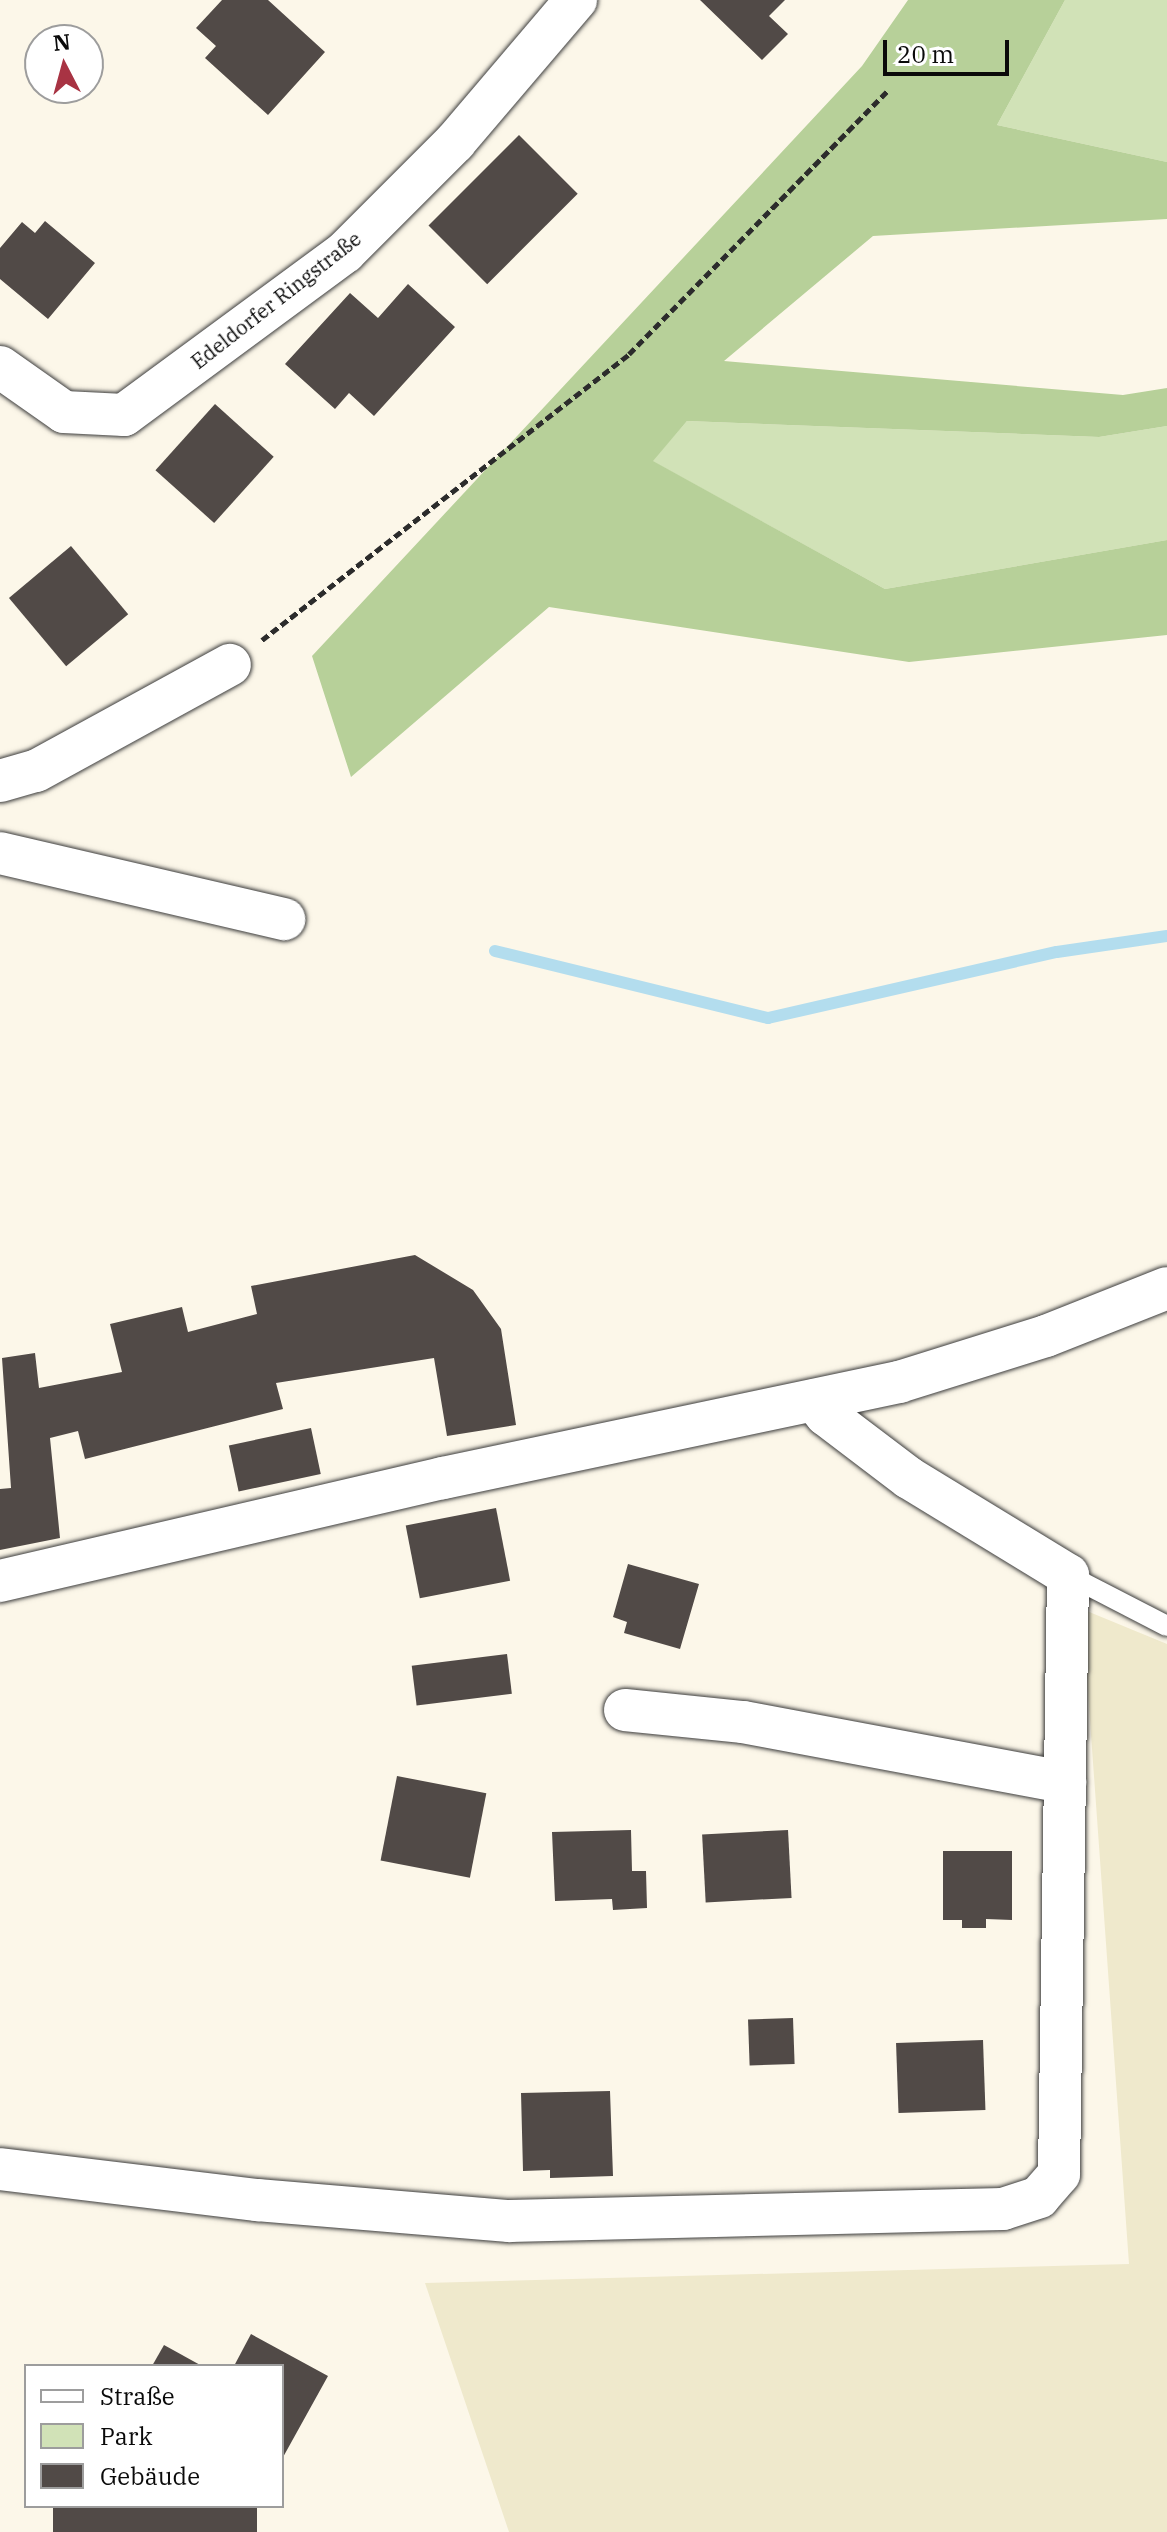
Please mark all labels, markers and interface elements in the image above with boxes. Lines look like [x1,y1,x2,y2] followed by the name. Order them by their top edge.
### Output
[24,24,104,104] north arrow
[887,24,1013,74] scale bar
[51,26,72,57] text: N
[897,38,954,70] text: 20 m
[186,226,366,374] street label: Edeldorfer Ringstraße
[24,2364,284,2508] legend
[100,2380,175,2412] text: Straße
[100,2420,152,2452] text: Park
[100,2460,200,2492] text: Gebäude

